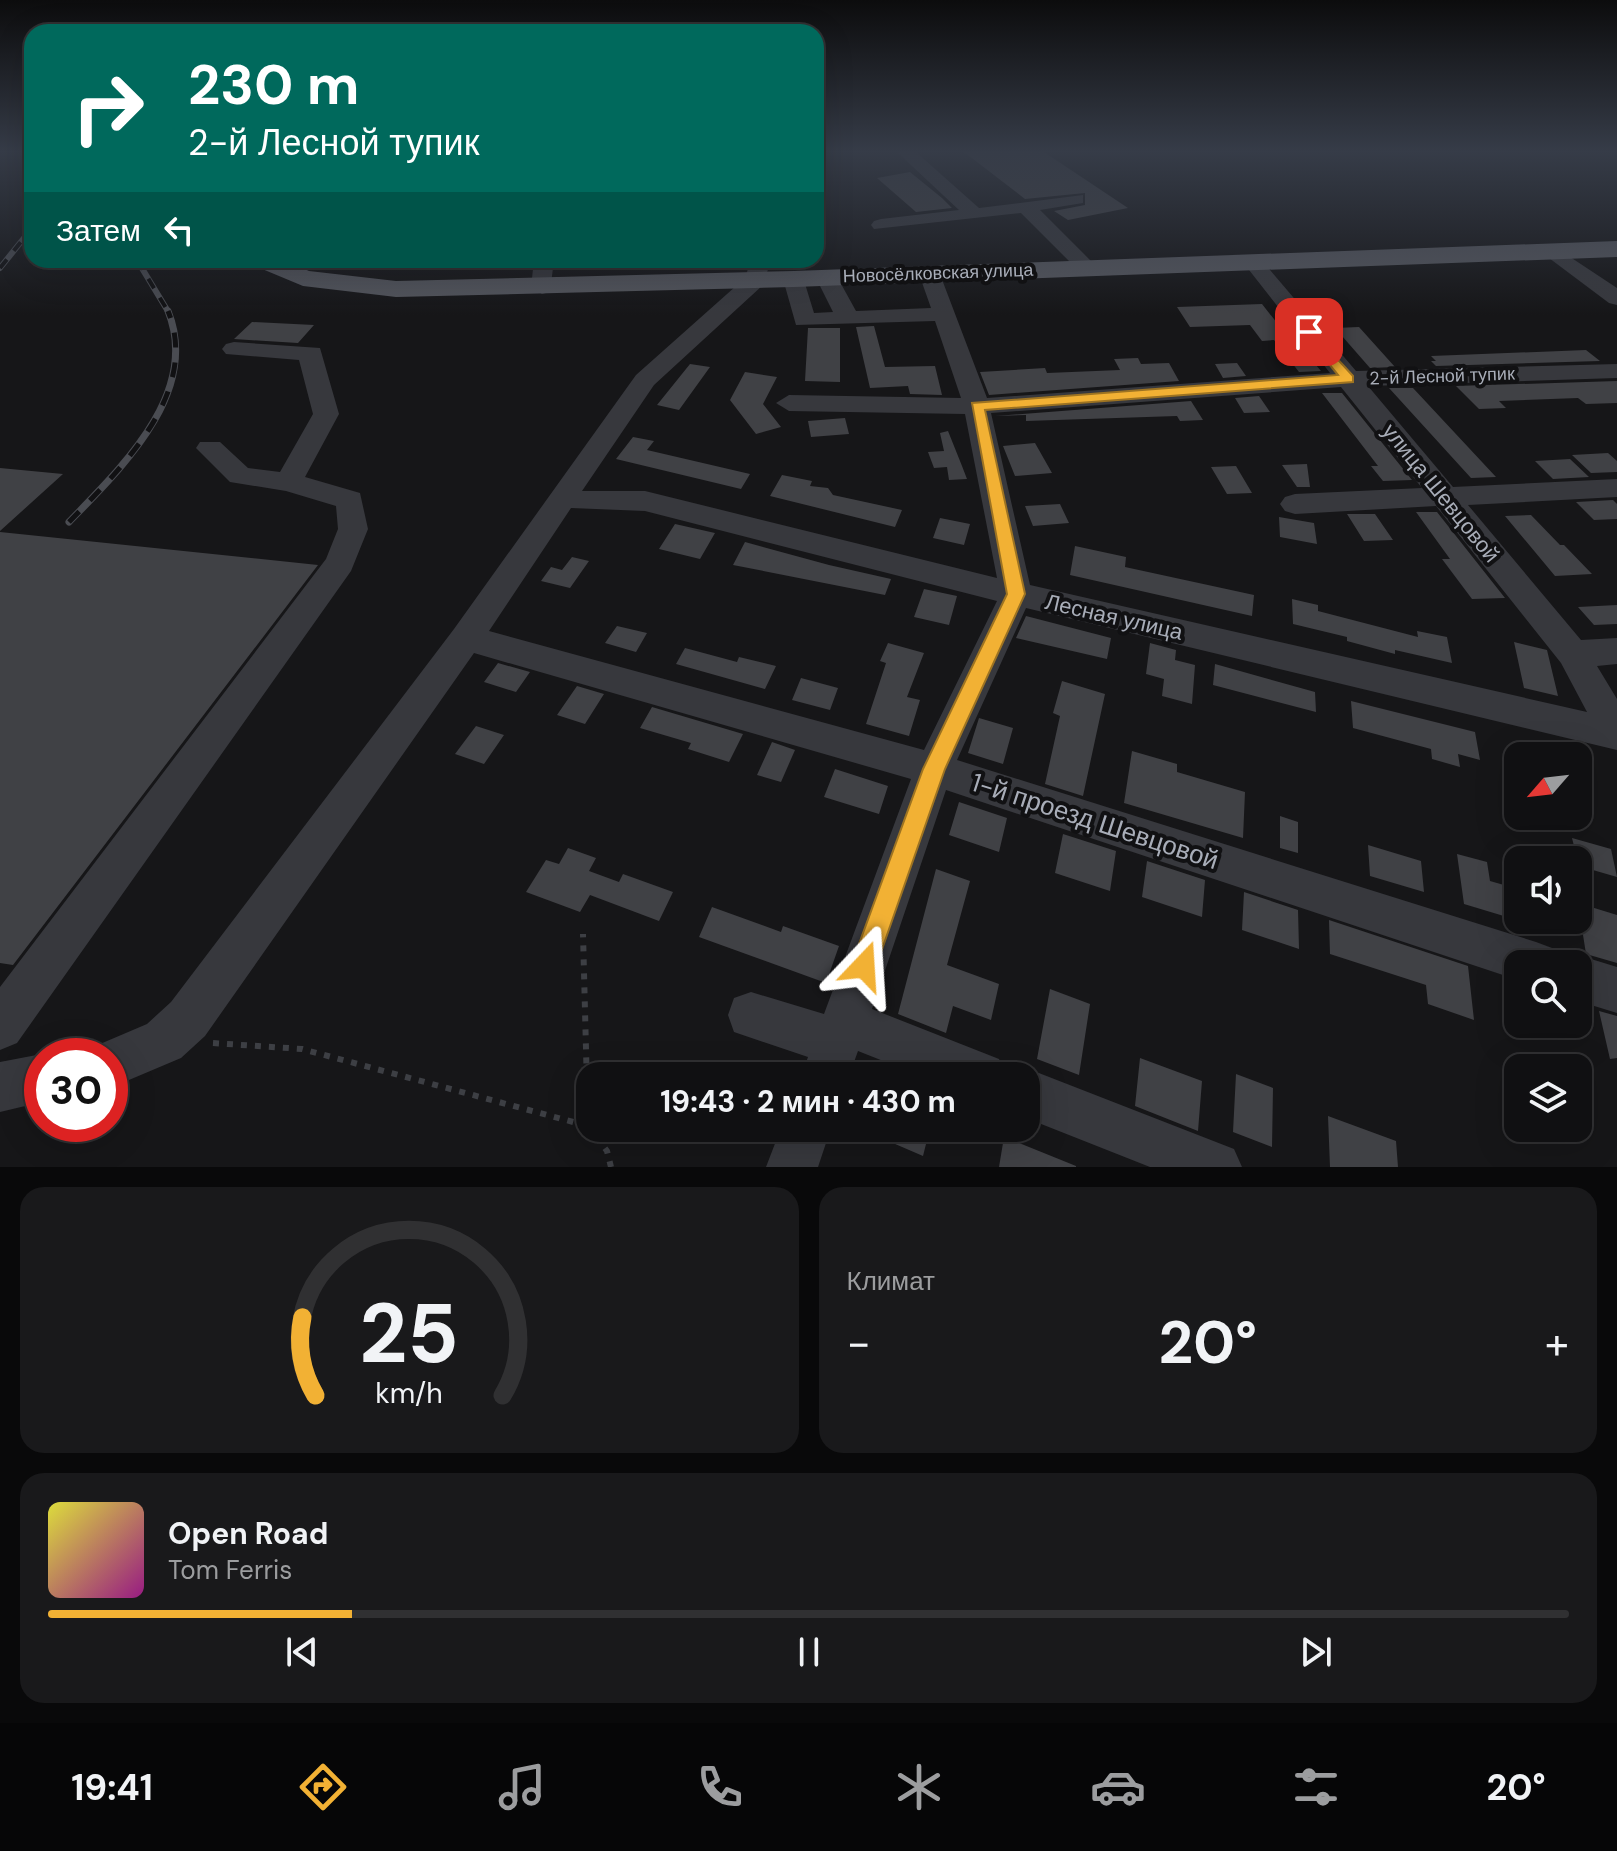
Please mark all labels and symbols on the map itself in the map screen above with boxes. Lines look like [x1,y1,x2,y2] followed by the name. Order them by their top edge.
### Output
[842,258,1035,288] street label: Новосёлковская улица
[1275,298,1343,366] pin
[1369,361,1515,391] street label: 2-й Лесной тупик
[1376,417,1506,569] street label: улица Шевцовой
[1042,587,1186,647] street label: Лесная улица
[1504,742,1592,830] north arrow
[967,765,1223,877] street label: 1-й проезд Шевцовой
[822,924,906,1008] position arrow
[24,1038,128,1142] speed limit sign: 30

